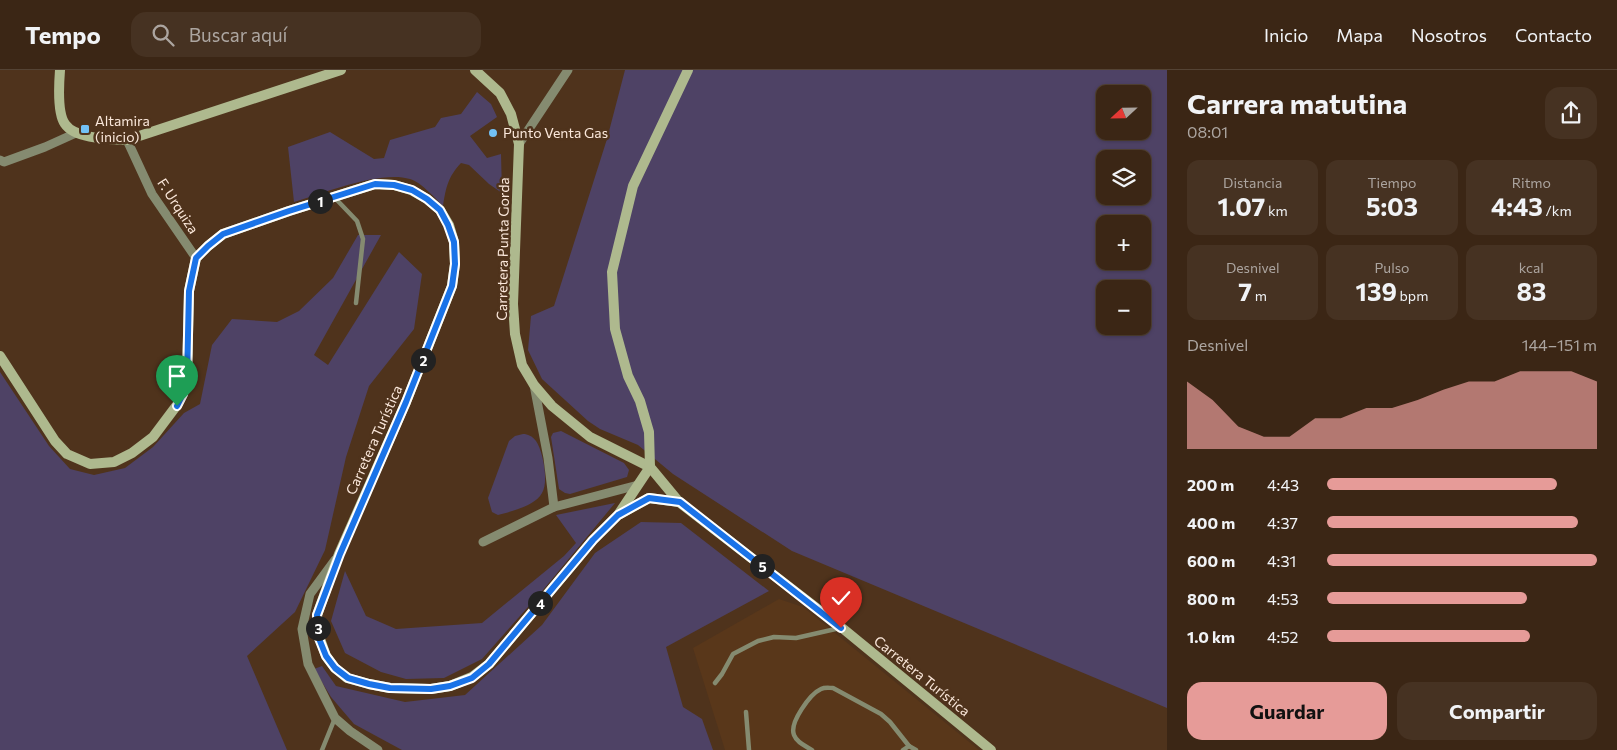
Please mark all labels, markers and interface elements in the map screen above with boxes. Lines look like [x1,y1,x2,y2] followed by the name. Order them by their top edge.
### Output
[131,12,481,57] search box
[25,20,101,49] text: Tempo
[149,21,177,49] icon: search
[189,23,287,46] text: Buscar aquí
[1264,24,1308,46] text: Inicio
[1336,24,1383,46] text: Mapa
[1411,24,1487,46] text: Nosotros
[1515,24,1592,46] text: Contacto
[1096,85,1151,140] north arrow
[1096,85,1151,335] map controls
[1187,86,1407,120] text: Carrera matutina
[1545,87,1597,139] button: share
[95,112,150,145] place label: Altamira (inicio)
[1187,122,1228,141] text: 08:01
[79,123,91,135] marker: Altamira (inicio)
[503,124,608,141] place label: Punto Venta Gas
[487,127,499,139] marker: Punto Venta Gas
[1096,150,1151,205] button: layers
[1223,174,1282,191] text: Distancia
[1368,174,1416,191] text: Tiempo
[1512,174,1551,191] text: Ritmo
[154,175,203,236] street label: F. Urquiza
[493,177,512,321] street label: Carretera Punta Gorda
[308,188,332,214] pin: 1
[1218,191,1265,221] text: 1.07
[1366,191,1418,221] text: 5:03
[1491,191,1543,221] text: 4:43
[317,193,324,210] text: 1
[1265,202,1288,219] text: km
[1543,202,1572,219] text: /km
[1096,215,1151,270] button: +
[1226,259,1279,276] text: Desnivel
[1375,259,1409,276] text: Pulso
[1519,259,1544,276] text: kcal
[1238,276,1252,306] text: 7
[1356,276,1397,306] text: 139
[1516,276,1546,306] text: 83
[1096,280,1151,335] button: −
[1252,287,1267,304] text: m
[1397,287,1428,304] text: bpm
[1187,335,1248,354] text: Desnivel
[1522,335,1597,354] text: 144–151 m
[410,348,436,372] pin: 2
[420,352,427,369] text: 2
[156,355,198,406] pin
[163,362,191,390] icon: arrive
[342,382,405,497] street label: Carretera Turística
[1187,475,1234,494] text: 200 m
[1267,475,1299,494] text: 4:43
[1187,513,1235,532] text: 400 m
[1267,513,1298,532] text: 4:37
[1187,551,1235,570] text: 600 m
[1267,551,1296,570] text: 4:31
[750,554,774,578] pin: 5
[758,558,767,575] text: 5
[820,577,862,628] pin
[827,584,855,612] icon: check
[1187,589,1235,608] text: 800 m
[1267,589,1299,608] text: 4:53
[528,590,552,616] pin: 4
[536,595,545,612] text: 4
[306,616,330,640] pin: 3
[314,620,323,637] text: 3
[1187,627,1235,646] text: 1.0 km
[1267,627,1298,646] text: 4:52
[871,632,974,719] street label: Carretera Turística
[1187,682,1387,740] button: Guardar
[1397,682,1597,740] button: Compartir

